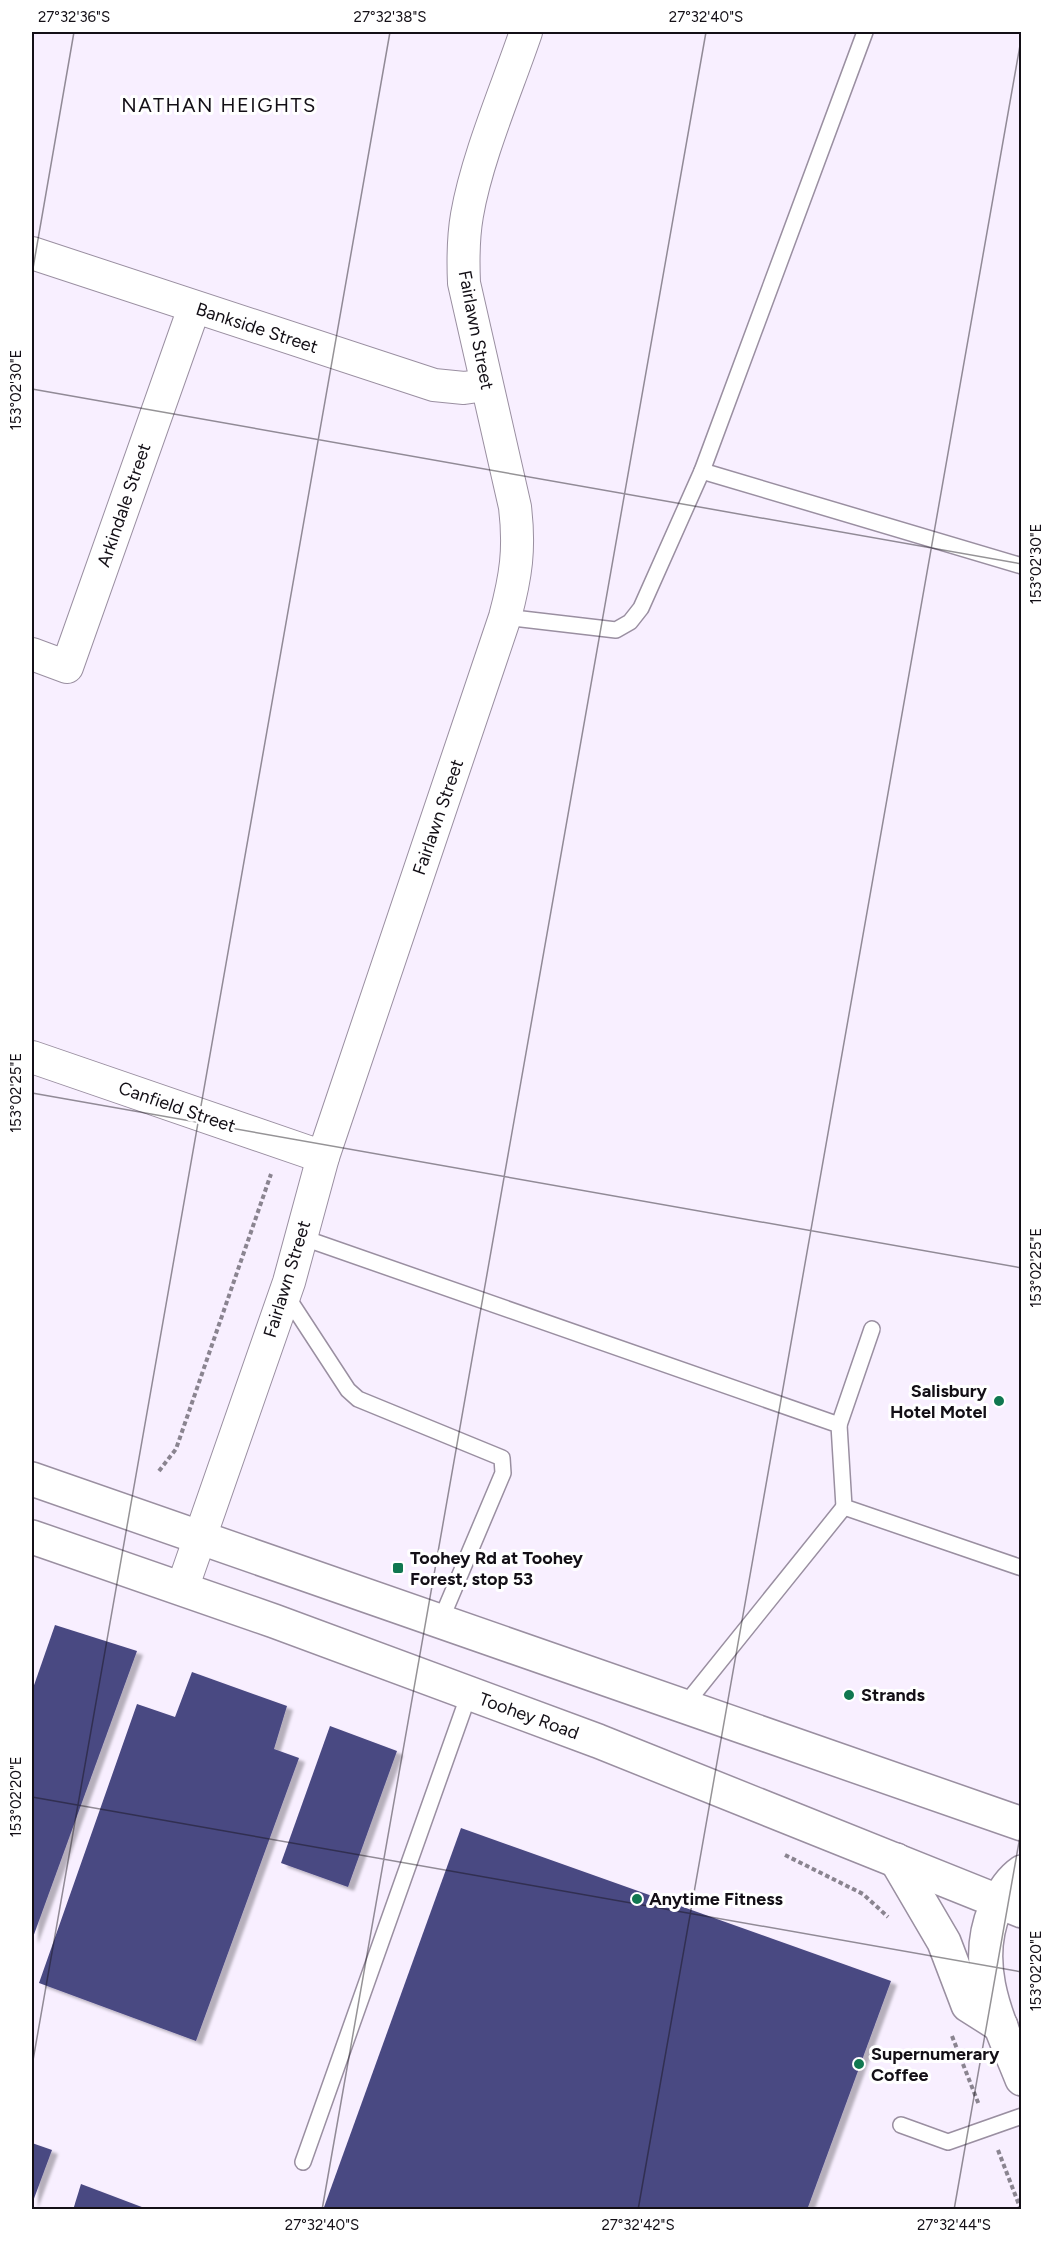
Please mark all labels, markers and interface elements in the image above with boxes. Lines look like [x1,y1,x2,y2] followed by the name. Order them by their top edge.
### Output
[38,8,110,26] text: 27°32'36"S
[354,8,426,26] text: 27°32'38"S
[669,8,743,26] text: 27°32'40"S
[121,93,317,117] district label: NATHAN HEIGHTS
[454,268,498,392] street label: Fairlawn Street
[193,298,321,358] street label: Bankside Street
[7,350,25,430] text: 153°02'30"E
[93,440,156,570] street label: Arkindale Street
[1027,524,1045,604] text: 153°02'30"E
[408,756,468,878] street label: Fairlawn Street
[7,1053,25,1133] text: 153°02'25"E
[116,1077,239,1137] street label: Canfield Street
[259,1218,315,1340] street label: Fairlawn Street
[1027,1228,1045,1308] text: 153°02'25"E
[890,1380,988,1423] place label: Salisbury Hotel Motel
[992,1394,1006,1408] marker: Salisbury Hotel Motel
[410,1547,584,1590] place label: Toohey Rd at Toohey Forest, stop 53
[391,1561,405,1575] marker: Toohey Rd at Toohey Forest, stop 53
[861,1684,926,1706] place label: Strands
[476,1688,582,1744] street label: Toohey Road
[842,1688,856,1702] marker: Strands
[7,1756,25,1838] text: 153°02'20"E
[649,1888,784,1910] place label: Anytime Fitness
[630,1892,644,1906] marker: Anytime Fitness
[1027,1930,1045,2012] text: 153°02'20"E
[871,2043,1000,2086] place label: Supernumerary Coffee
[852,2057,866,2071] marker: Supernumerary Coffee
[285,2216,359,2234] text: 27°32'40"S
[601,2216,675,2234] text: 27°32'42"S
[917,2216,991,2234] text: 27°32'44"S

